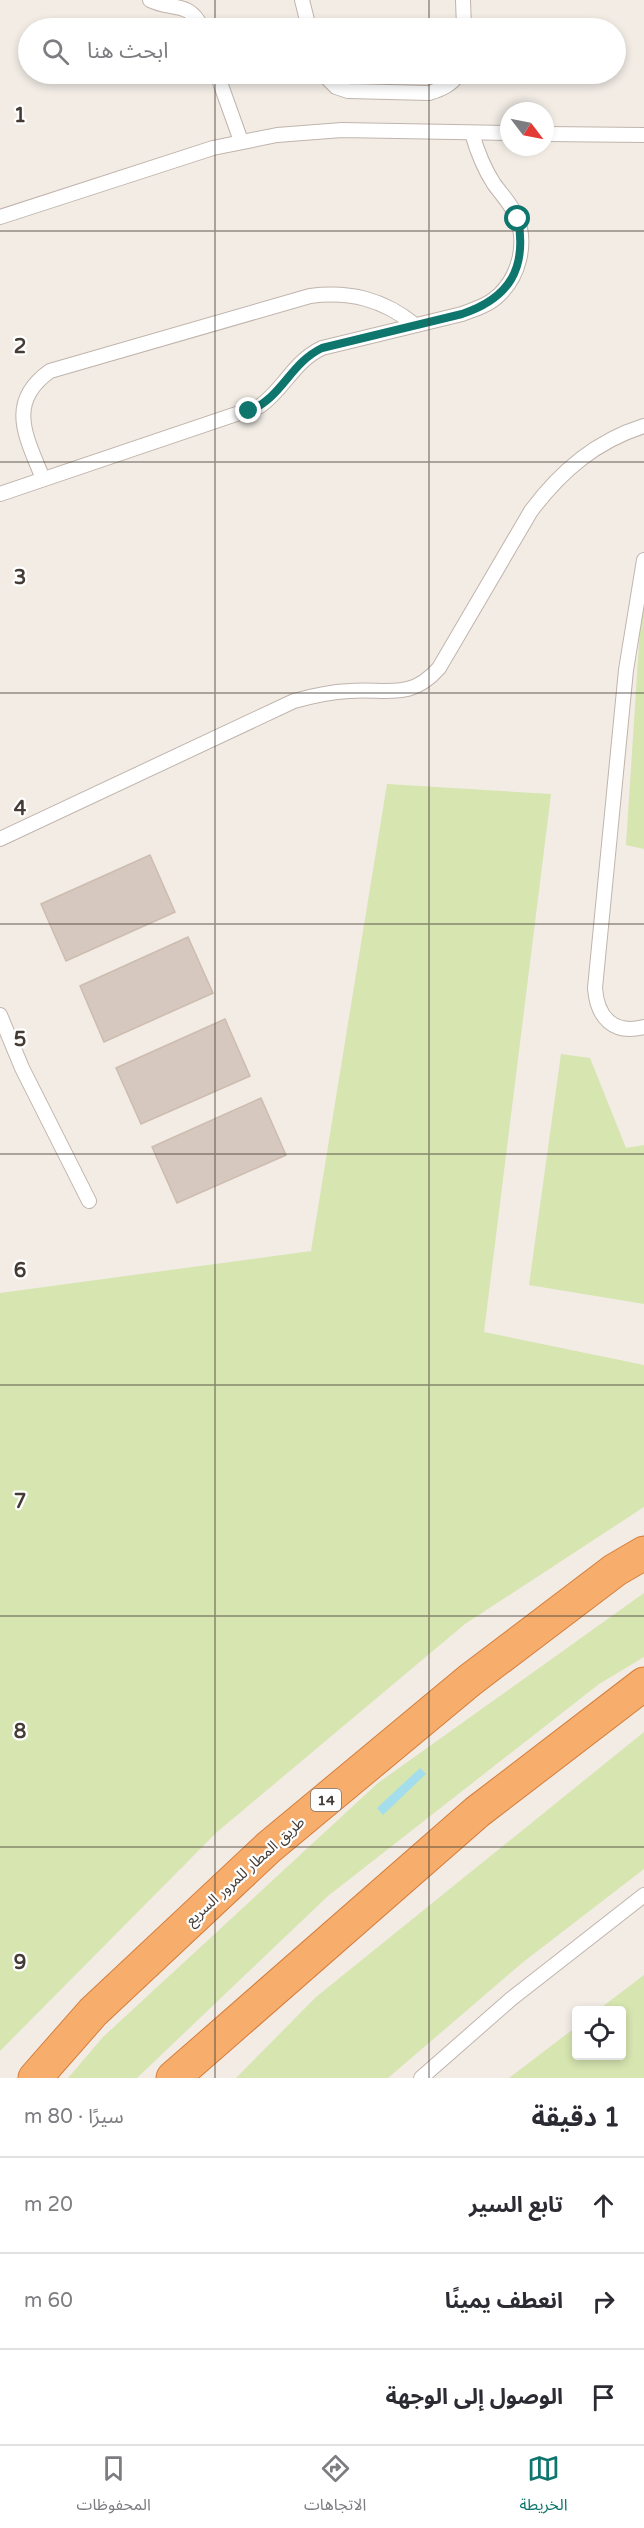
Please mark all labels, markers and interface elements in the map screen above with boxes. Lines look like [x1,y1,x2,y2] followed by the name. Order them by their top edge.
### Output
[18,18,626,84] search box
[39,35,72,68] icon: search
[87,38,169,64] text: ابحث هنا
[500,102,554,156] north arrow
[14,104,26,128] text: 1
[504,205,530,231] route start
[14,335,26,359] text: 2
[235,397,261,423] route end
[14,566,26,590] text: 3
[14,797,27,821] text: 4
[14,1028,26,1052] text: 5
[14,1259,26,1283] text: 6
[14,1490,26,1514] text: 7
[14,1720,26,1744] text: 8
[311,1789,341,1811] road number: 14
[182,1813,310,1931] street label: طريق المطار للمرور السريع
[14,1951,26,1975] text: 9
[572,2006,626,2060] map controls
[572,2006,626,2060] button: locate
[531,2102,620,2133] text: 1 دقيقة
[24,2105,124,2129] text: سيرًا · 80 m
[587,2189,620,2222] icon: ahead
[469,2192,563,2218] text: تابع السير
[24,2193,73,2217] text: 20 m
[587,2285,620,2318] icon: right
[445,2288,563,2314] text: انعطف يمينًا
[24,2289,73,2313] text: 60 m
[587,2381,620,2414] icon: arrive
[385,2384,563,2410] text: الوصول إلى الوجهة
[77,2452,151,2522] tab: المحفوظات
[304,2452,366,2522] tab: الاتجاهات
[520,2452,567,2522] tab: الخريطة

